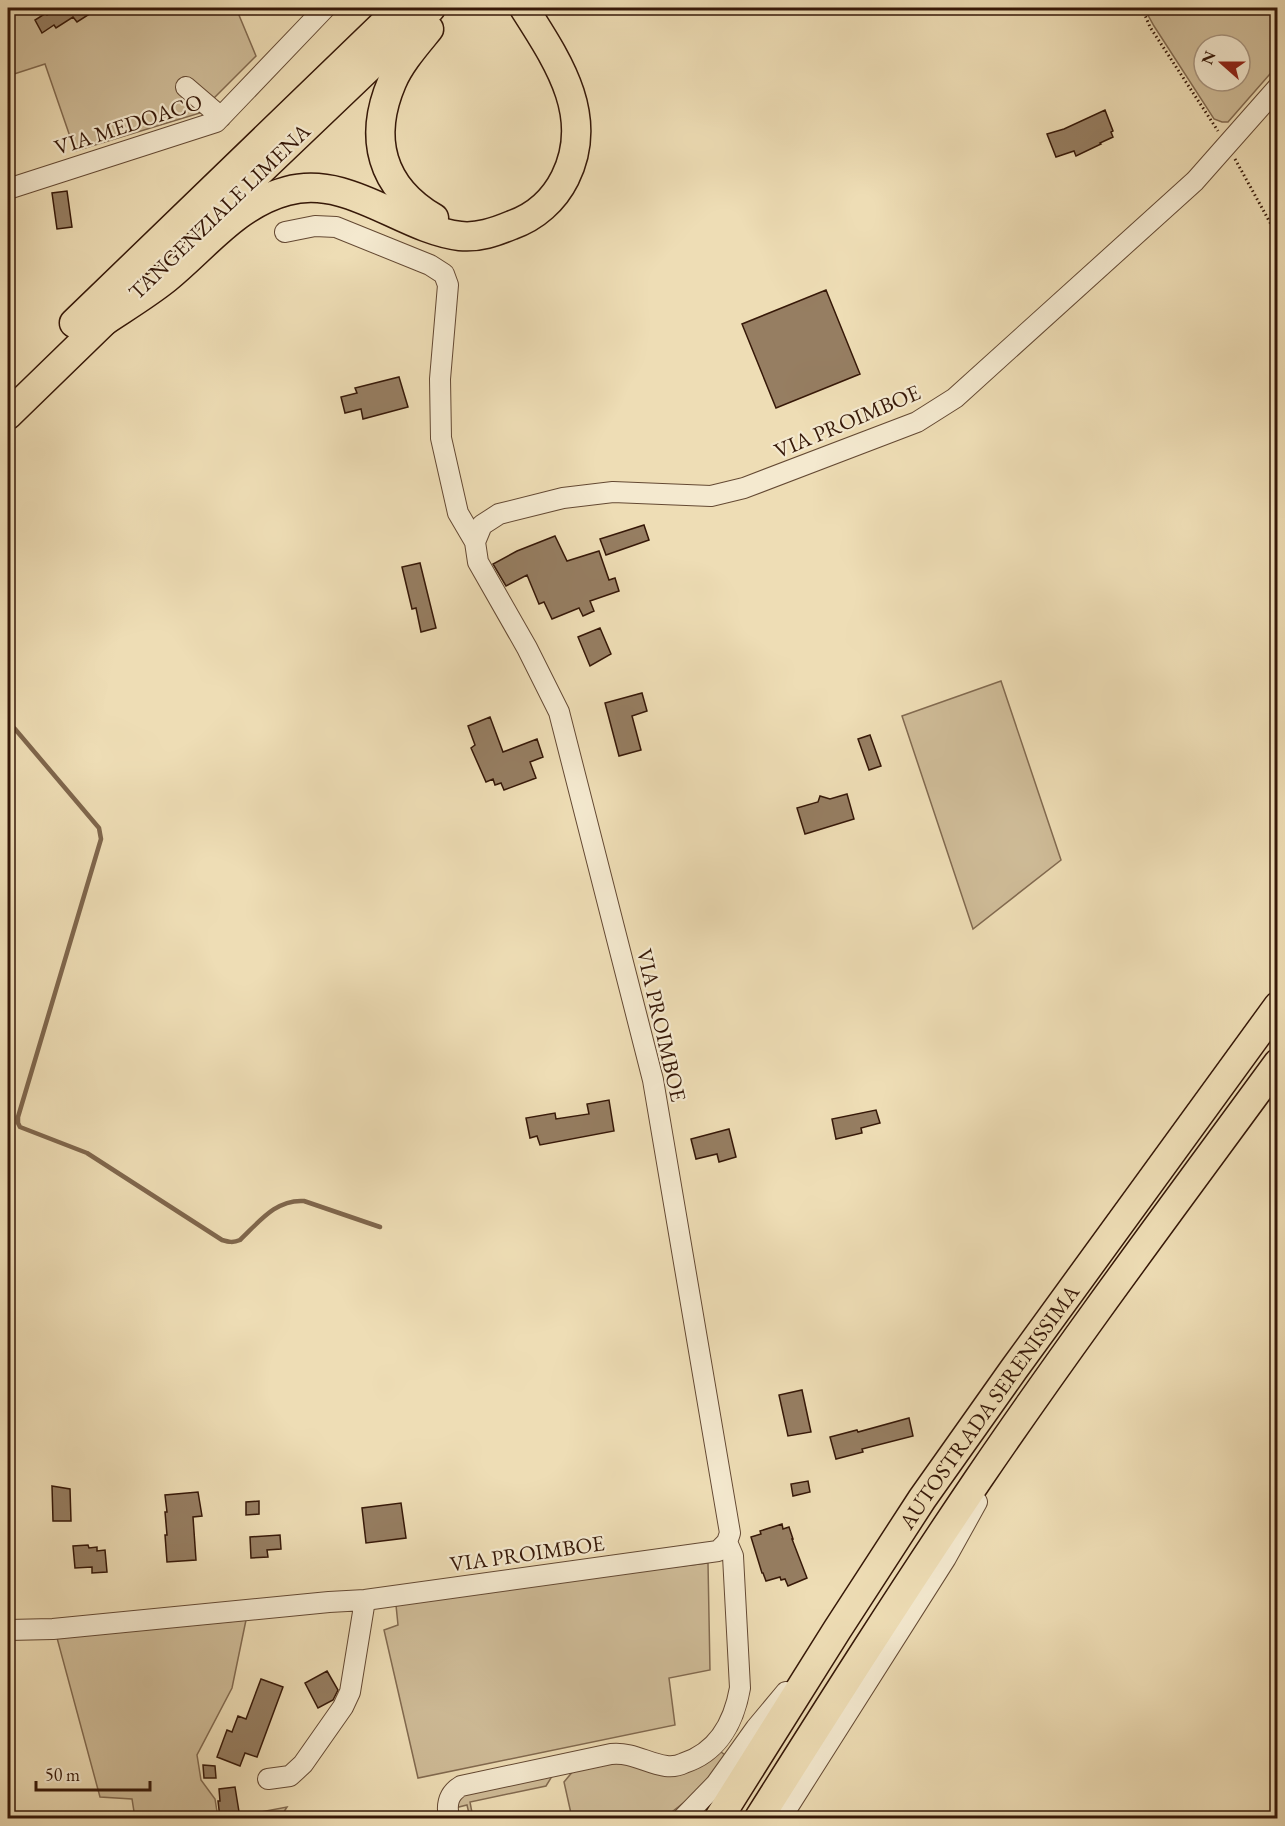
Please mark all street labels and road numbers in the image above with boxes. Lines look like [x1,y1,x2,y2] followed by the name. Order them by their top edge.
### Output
[51,87,206,162] street label: VIA MEDOACO
[122,116,317,306] street label: TANGENZIALE LIMENA
[770,378,925,465] street label: VIA PROIMBOE
[630,946,693,1104] street label: VIA PROIMBOE
[892,1278,1086,1536] street label: AUTOSTRADA SERENISSIMA
[448,1528,606,1579] street label: VIA PROIMBOE

